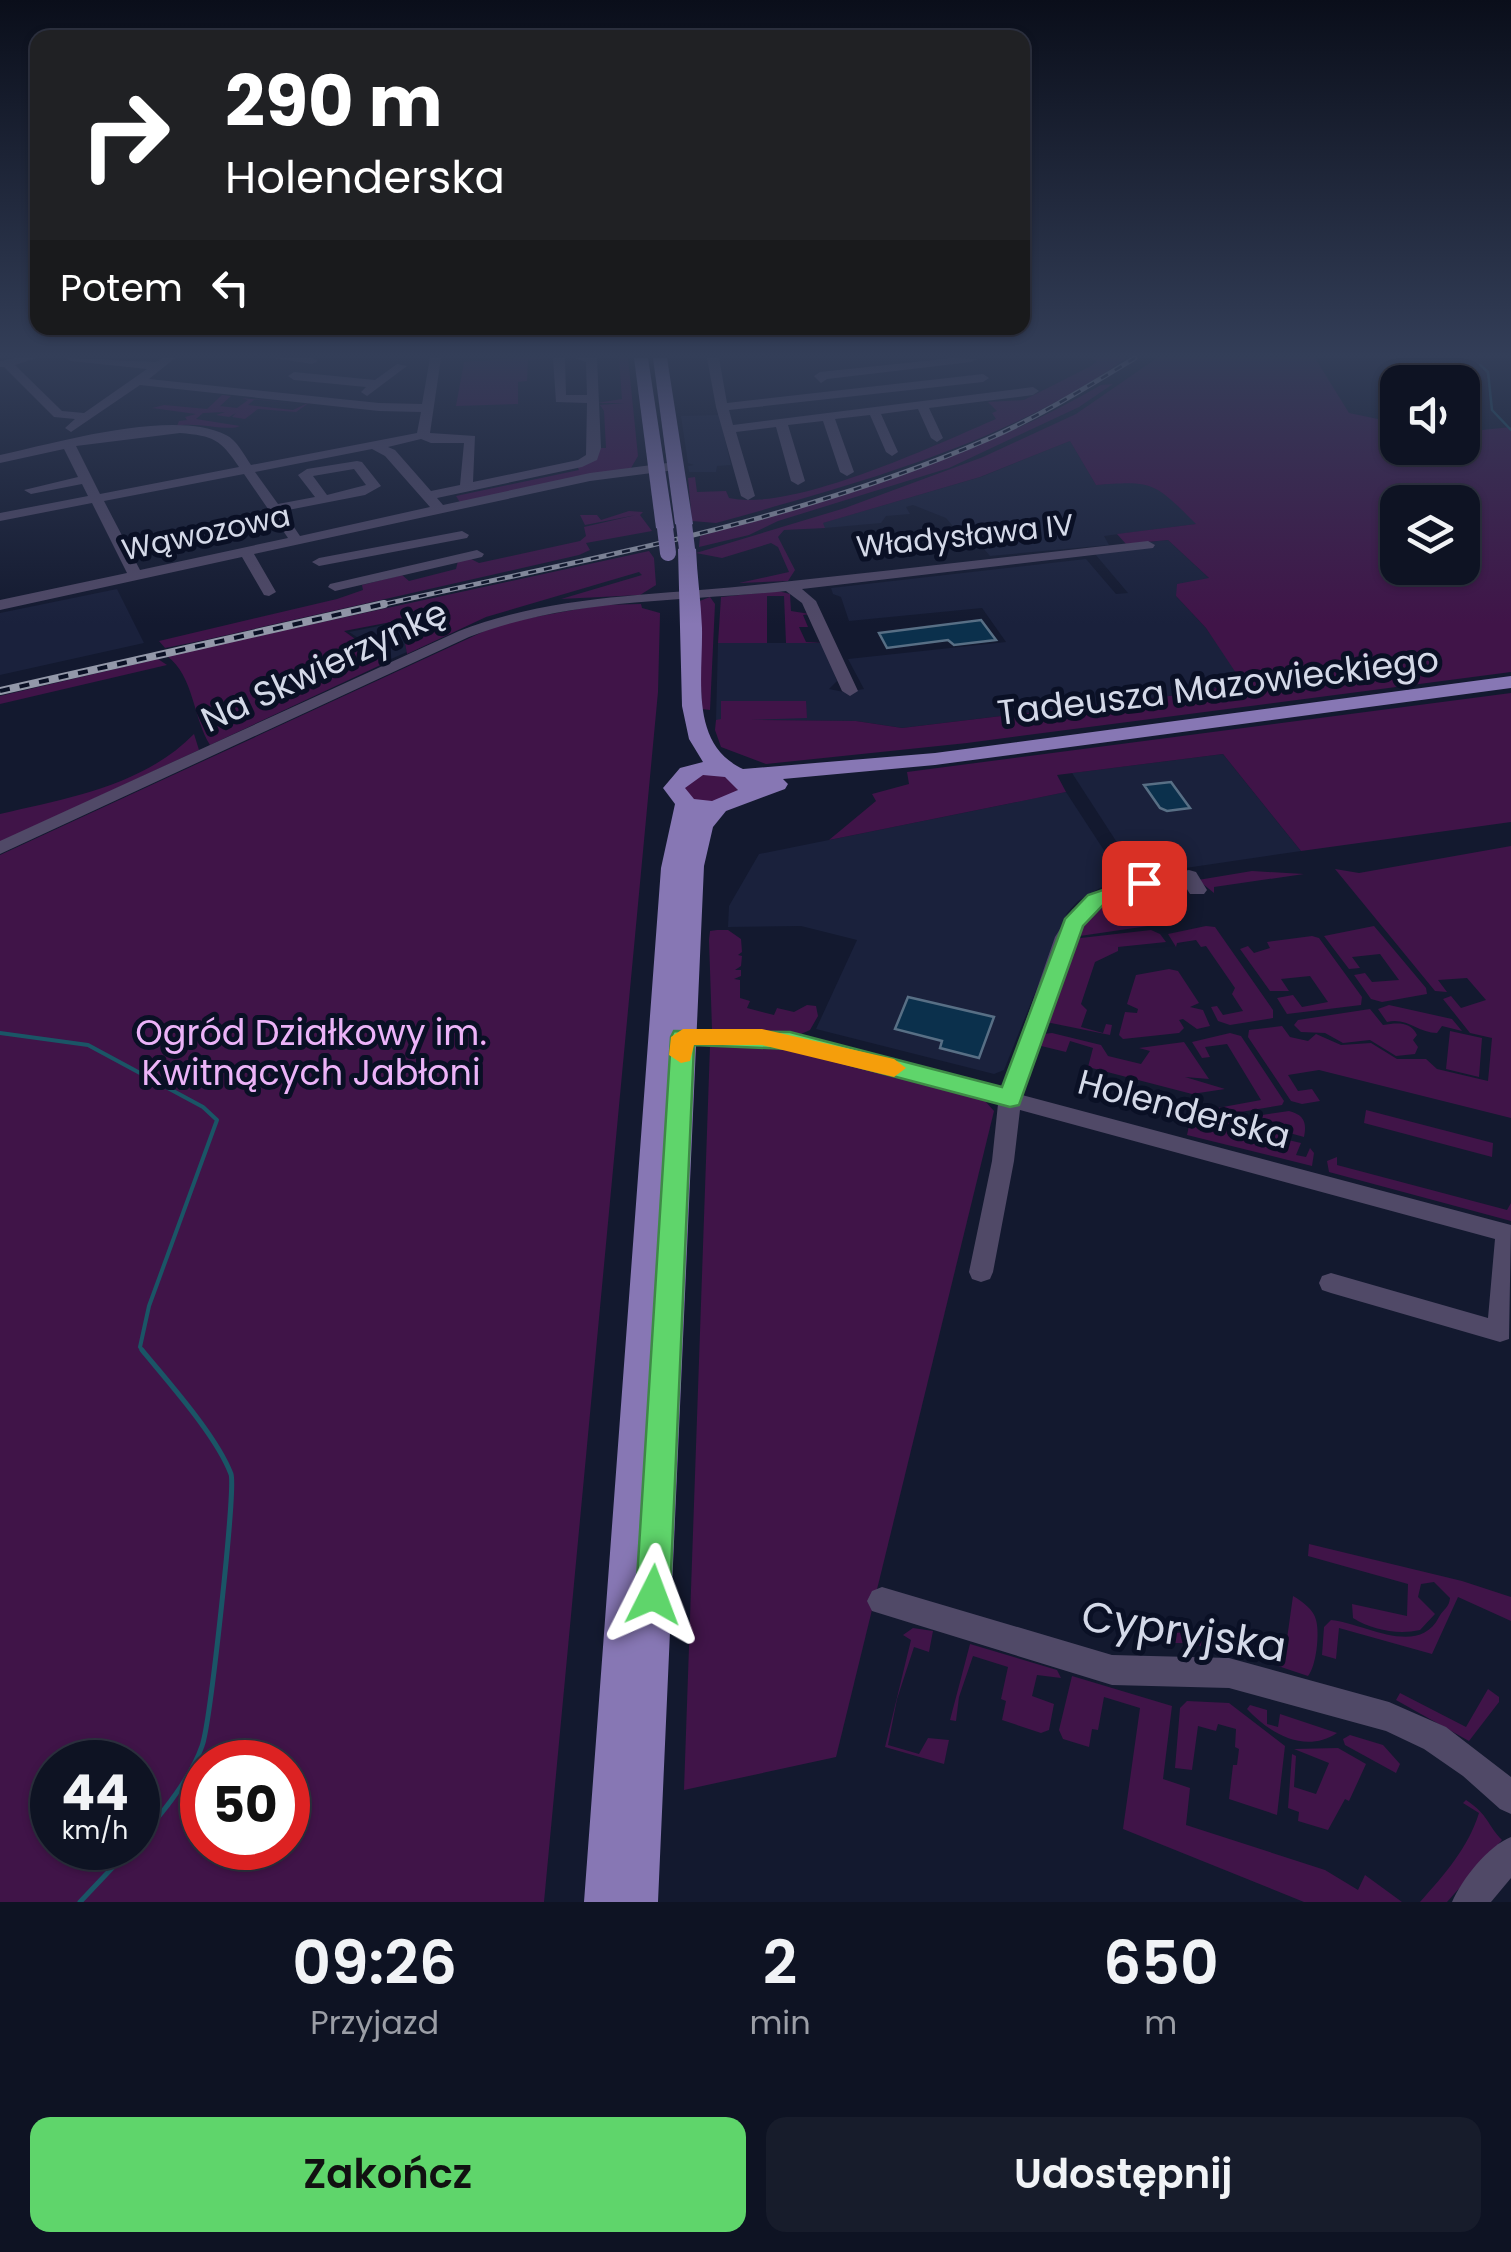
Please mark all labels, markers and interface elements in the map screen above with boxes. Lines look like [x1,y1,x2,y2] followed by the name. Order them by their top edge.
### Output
[225,52,443,151] text: 290 m
[60,70,190,200] icon: right
[225,146,505,209] text: Holenderska
[203,260,258,315] icon: left
[60,261,183,314] text: Potem
[1380,365,1480,585] map controls
[1380,365,1480,465] button: sound
[1380,485,1480,585] button: layers
[118,494,294,571] street label: Wąwozowa
[854,503,1076,568] street label: Władysława IV
[193,587,455,744] street label: Na Skwierzynkę
[994,634,1441,737] street label: Tadeusza Mazowieckiego
[1102,841,1187,926] pin
[1117,856,1172,911] icon: arrive
[135,1008,487,1097] park label: Ogród Działkowy im. Kwitnących Jabłoni
[1073,1057,1296,1160] street label: Holenderska
[601,1543,705,1647] position arrow
[1078,1586,1290,1677] street label: Cypryjska
[180,1740,310,1870] speed limit sign: 50
[61,1757,129,1828] text: 44
[62,1813,128,1848] text: km/h
[292,1921,457,2005] text: 09:26
[763,1921,797,2005] text: 2
[1103,1921,1219,2005] text: 650
[310,2000,439,2045] text: Przyjazd
[749,2000,811,2045] text: min
[1144,2000,1177,2045] text: m
[30,2117,746,2232] button: Zakończ
[766,2117,1481,2232] button: Udostępnij

